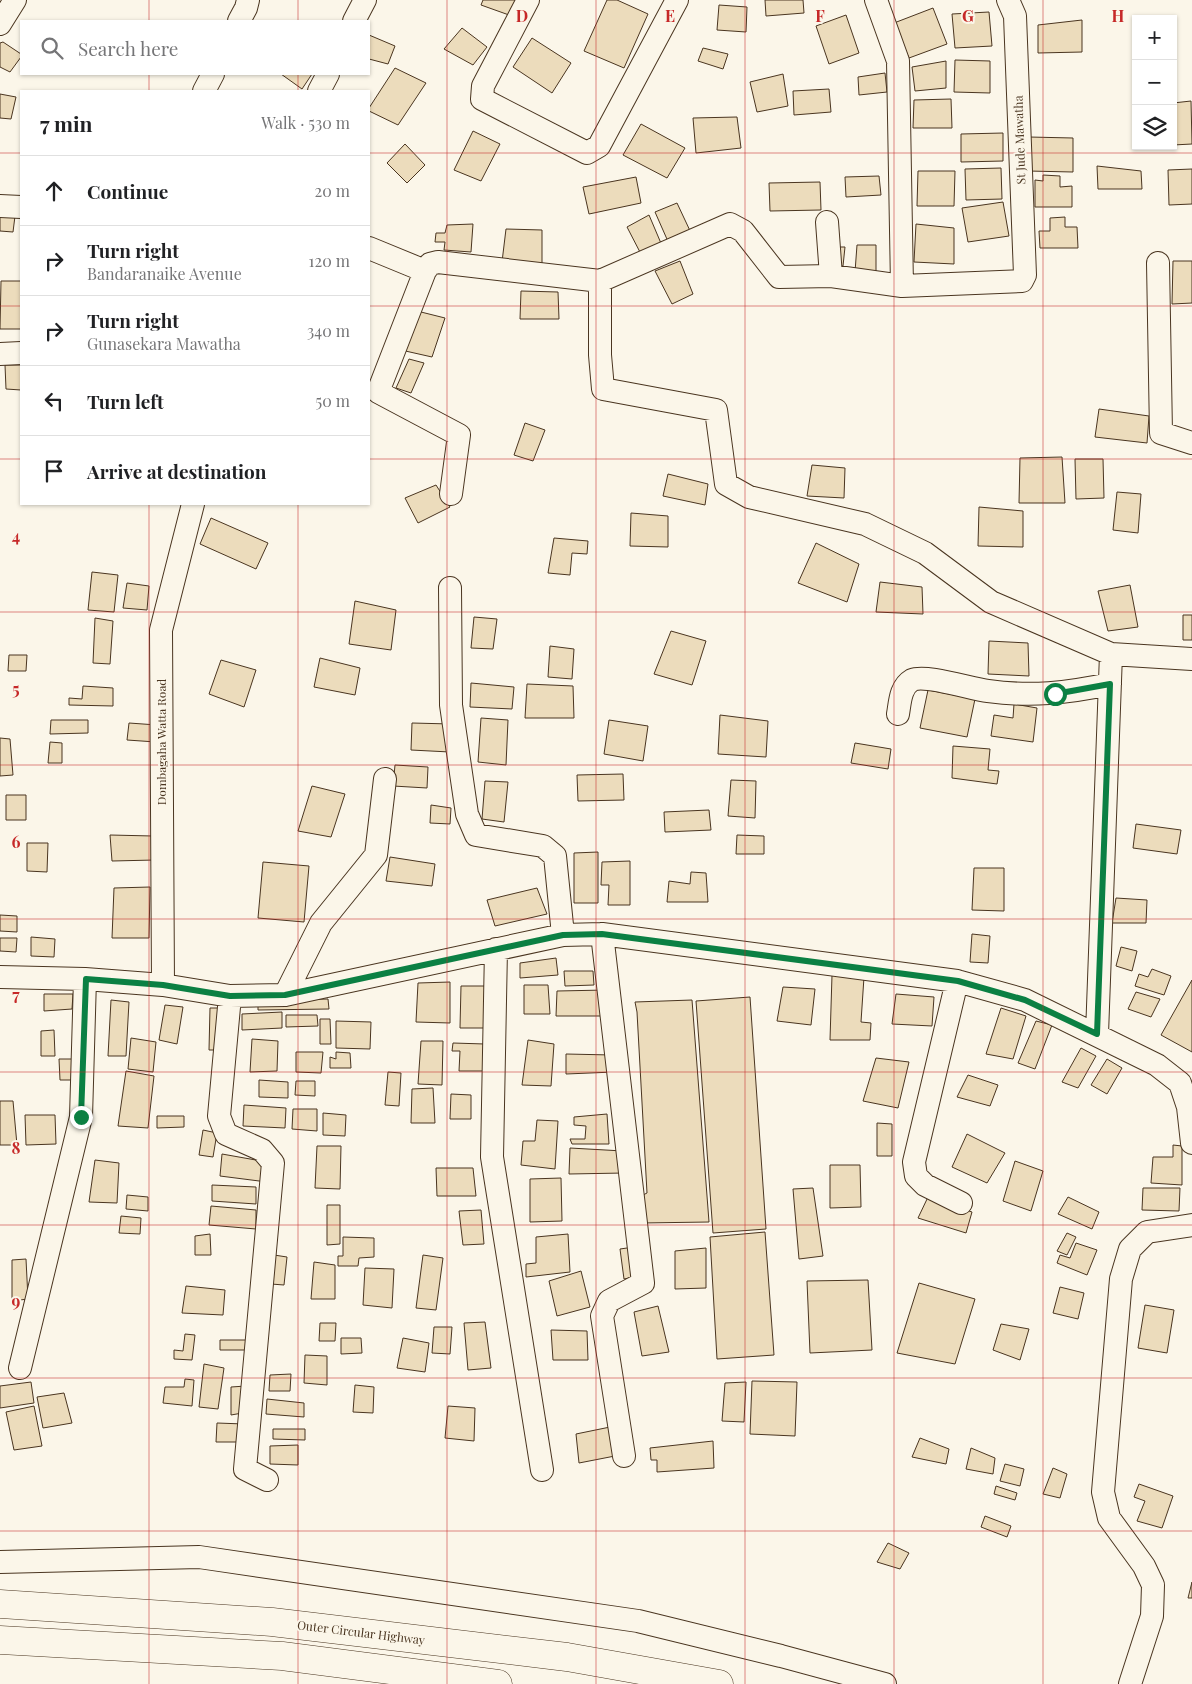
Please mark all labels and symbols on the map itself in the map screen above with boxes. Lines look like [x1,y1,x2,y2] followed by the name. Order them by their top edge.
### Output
[516,5,528,26] text: D
[665,5,675,26] text: E
[815,5,825,26] text: F
[962,5,974,26] text: G
[1112,5,1125,26] text: H
[1009,95,1029,185] street label: St Jude Mawatha
[12,525,20,546] text: 4
[12,678,20,699] text: 5
[153,679,169,805] street label: Dombagaha Watta Road
[1044,683,1067,706] route start
[12,831,21,852] text: 6
[12,984,20,1005] text: 7
[70,1106,93,1129] route end
[12,1137,21,1158] text: 8
[12,1290,21,1311] text: 9
[296,1616,426,1648] street label: Outer Circular Highway

